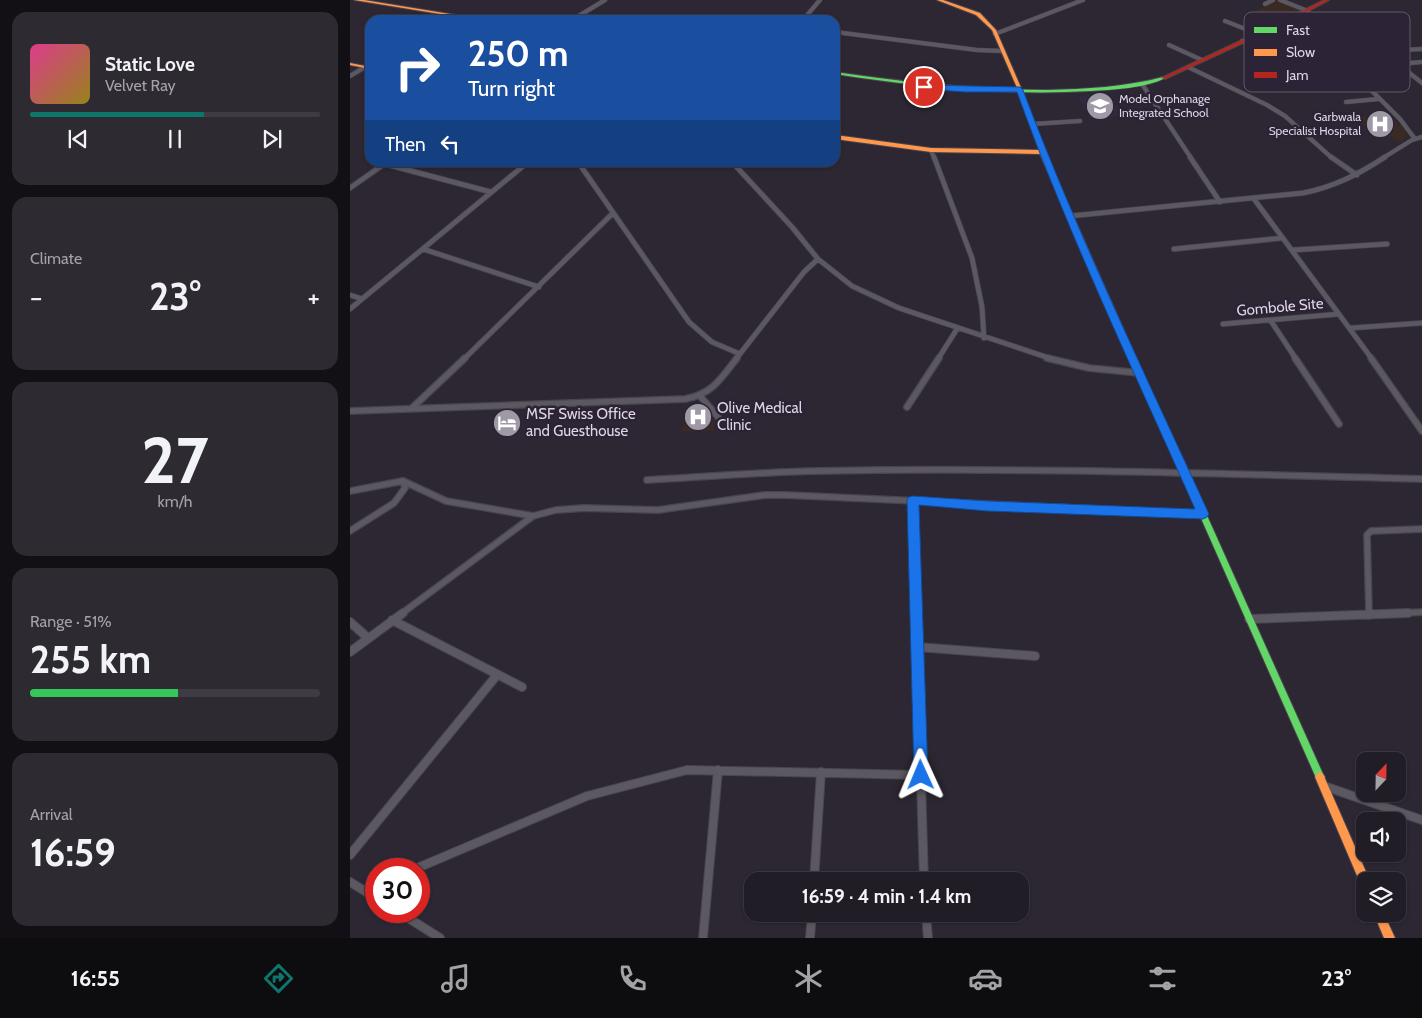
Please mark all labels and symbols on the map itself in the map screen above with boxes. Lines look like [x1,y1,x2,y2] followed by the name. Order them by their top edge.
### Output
[1244,12,1410,92] legend
[1286,21,1310,39] text: Fast
[1286,43,1315,61] text: Slow
[903,66,945,108] pin
[1285,66,1308,84] text: Jam
[1085,91,1115,121] school or university icon: Model Orphanage Integrated School
[1119,91,1210,120] place label: Model Orphanage Integrated School
[1269,109,1361,138] place label: Garbwala Specialist Hospital
[1365,109,1395,139] hospital icon: Garbwala Specialist Hospital
[1236,294,1324,320] street label: Gombole Site
[717,399,803,434] place label: Olive Medical Clinic
[683,402,713,432] hospital icon: Olive Medical Clinic
[526,405,636,440] place label: MSF Swiss Office and Guesthouse
[492,408,522,438] hotel icon: MSF Swiss Office and Guesthouse
[894,748,946,800] position arrow
[1356,752,1406,802] north arrow
[365,858,430,923] speed limit sign: 30

